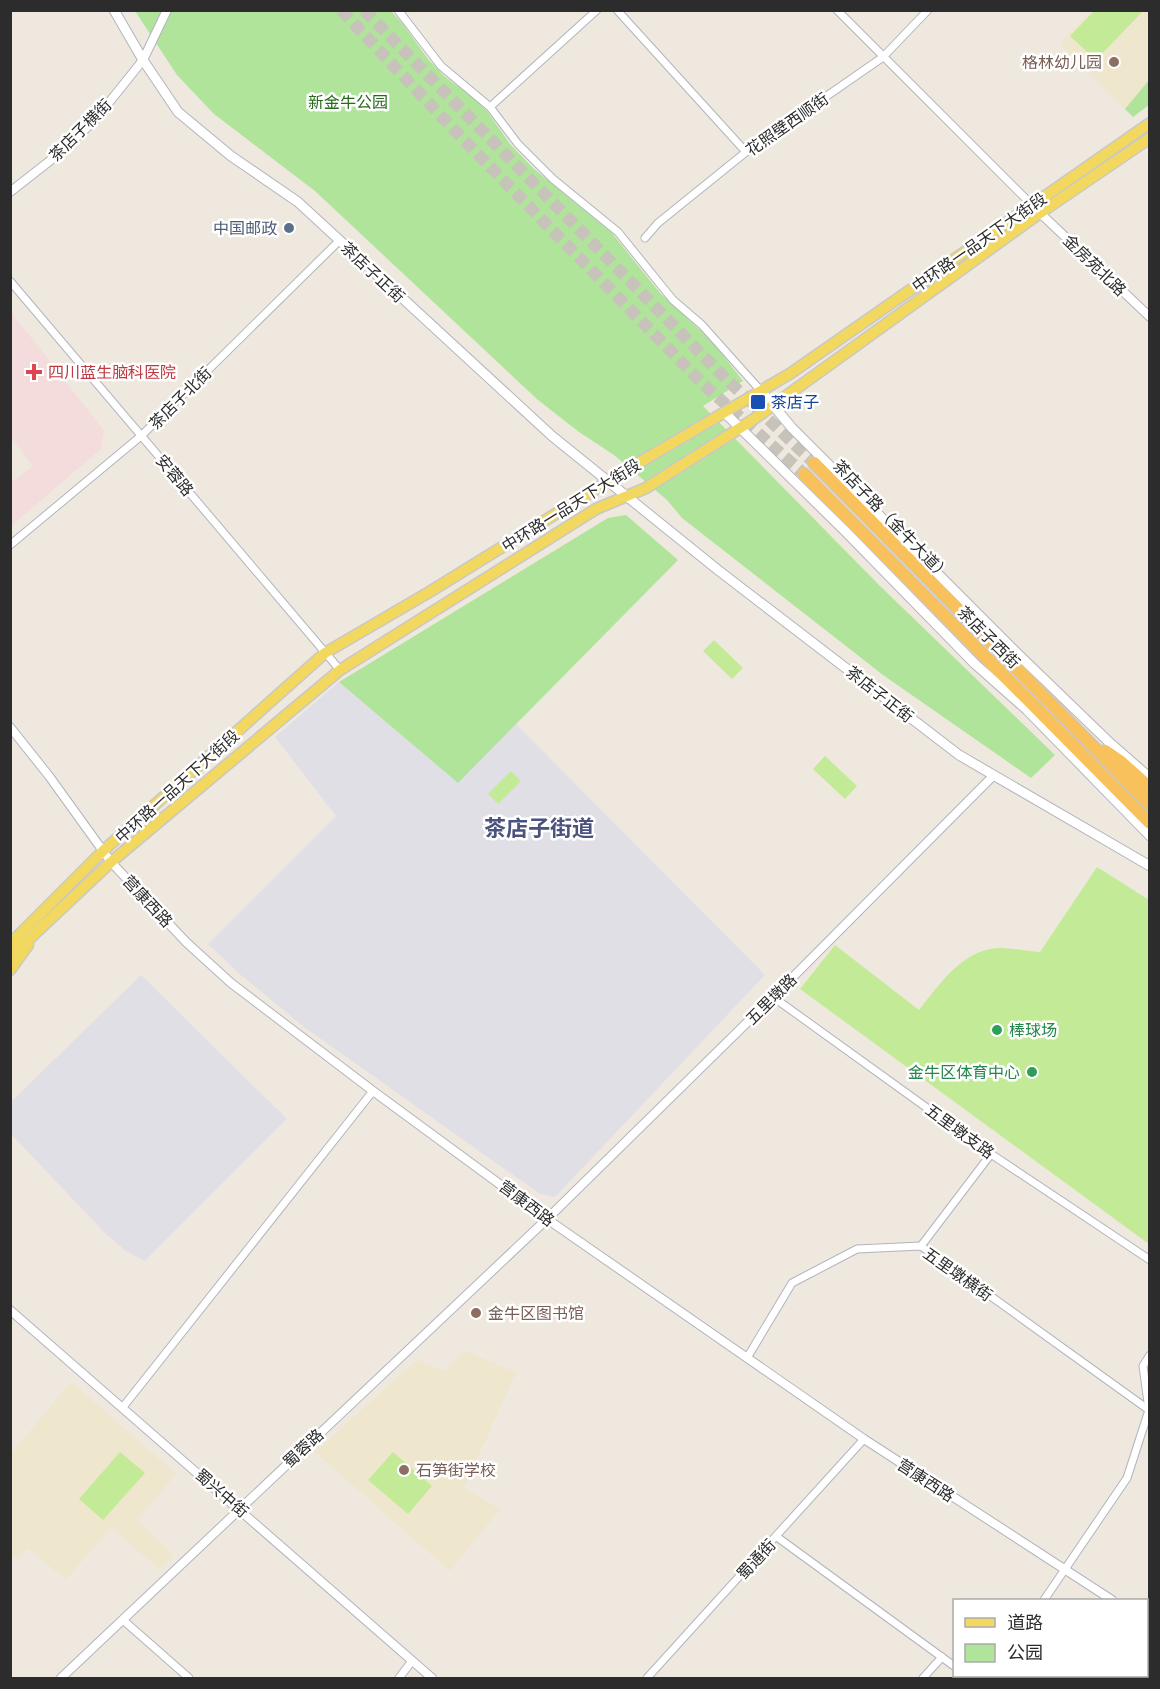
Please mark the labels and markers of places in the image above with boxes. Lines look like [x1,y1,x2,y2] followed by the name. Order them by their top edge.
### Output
[1022,52,1102,72] place label: 格林幼儿园
[1107,55,1121,69] marker: 格林幼儿园
[213,218,277,238] place label: 中国邮政
[282,221,296,235] marker: 中国邮政
[48,362,176,382] place label: 四川蓝生脑科医院
[25,363,43,381] marker: 四川蓝生脑科医院
[771,392,819,412] place label: 茶店子
[749,393,767,411] marker: 茶店子
[1009,1020,1057,1040] place label: 棒球场
[990,1023,1004,1037] marker: 棒球场
[908,1062,1020,1082] place label: 金牛区体育中心
[1025,1065,1039,1079] marker: 金牛区体育中心
[488,1303,584,1323] place label: 金牛区图书馆
[469,1306,483,1320] marker: 金牛区图书馆
[416,1460,496,1480] place label: 石笋街学校
[397,1463,411,1477] marker: 石笋街学校

